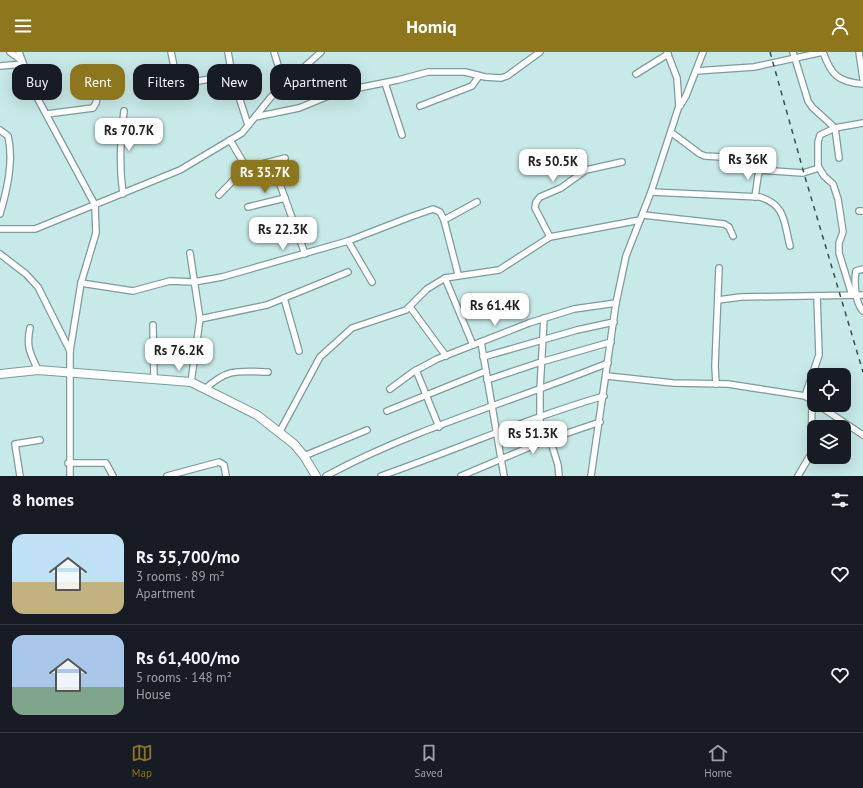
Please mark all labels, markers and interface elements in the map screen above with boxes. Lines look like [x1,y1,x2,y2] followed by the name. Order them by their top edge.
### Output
[12,15,34,37] icon: menu
[406,15,457,38] text: Homiq
[829,15,851,37] icon: person
[12,64,62,100] chip: Buy
[70,64,125,100] chip: Rent
[133,64,199,100] chip: Filters
[207,64,262,100] chip: New
[270,64,361,100] chip: Apartment
[88,118,170,152] pin: Rs 70.7K
[104,122,154,139] text: Rs 70.7K
[715,147,781,181] pin: Rs 36K
[512,149,594,183] pin: Rs 50.5K
[728,151,768,168] text: Rs 36K
[528,153,578,170] text: Rs 50.5K
[224,160,306,194] pin: Rs 35.7K
[240,164,290,181] text: Rs 35.7K
[242,217,324,251] pin: Rs 22.3K
[258,221,308,238] text: Rs 22.3K
[454,293,536,327] pin: Rs 61.4K
[470,297,520,314] text: Rs 61.4K
[138,338,220,372] pin: Rs 76.2K
[154,342,204,359] text: Rs 76.2K
[807,368,851,464] map controls
[807,368,851,412] button: locate
[807,420,851,464] button: layers
[492,421,574,455] pin: Rs 51.3K
[508,425,558,442] text: Rs 51.3K
[12,489,74,511] text: 8 homes
[829,489,851,511] icon: filters
[136,546,240,568] text: Rs 35,700/mo
[44,550,92,598] icon: home
[829,563,851,585] icon: heart
[136,568,225,585] text: 3 rooms · 89 m²
[136,585,195,602] text: Apartment
[136,647,240,669] text: Rs 61,400/mo
[44,651,92,699] icon: home
[829,664,851,686] icon: heart
[136,669,232,686] text: 5 rooms · 148 m²
[136,686,171,703] text: House
[131,742,153,780] tab: Map
[415,742,443,780] tab: Saved
[704,742,732,780] tab: Home

